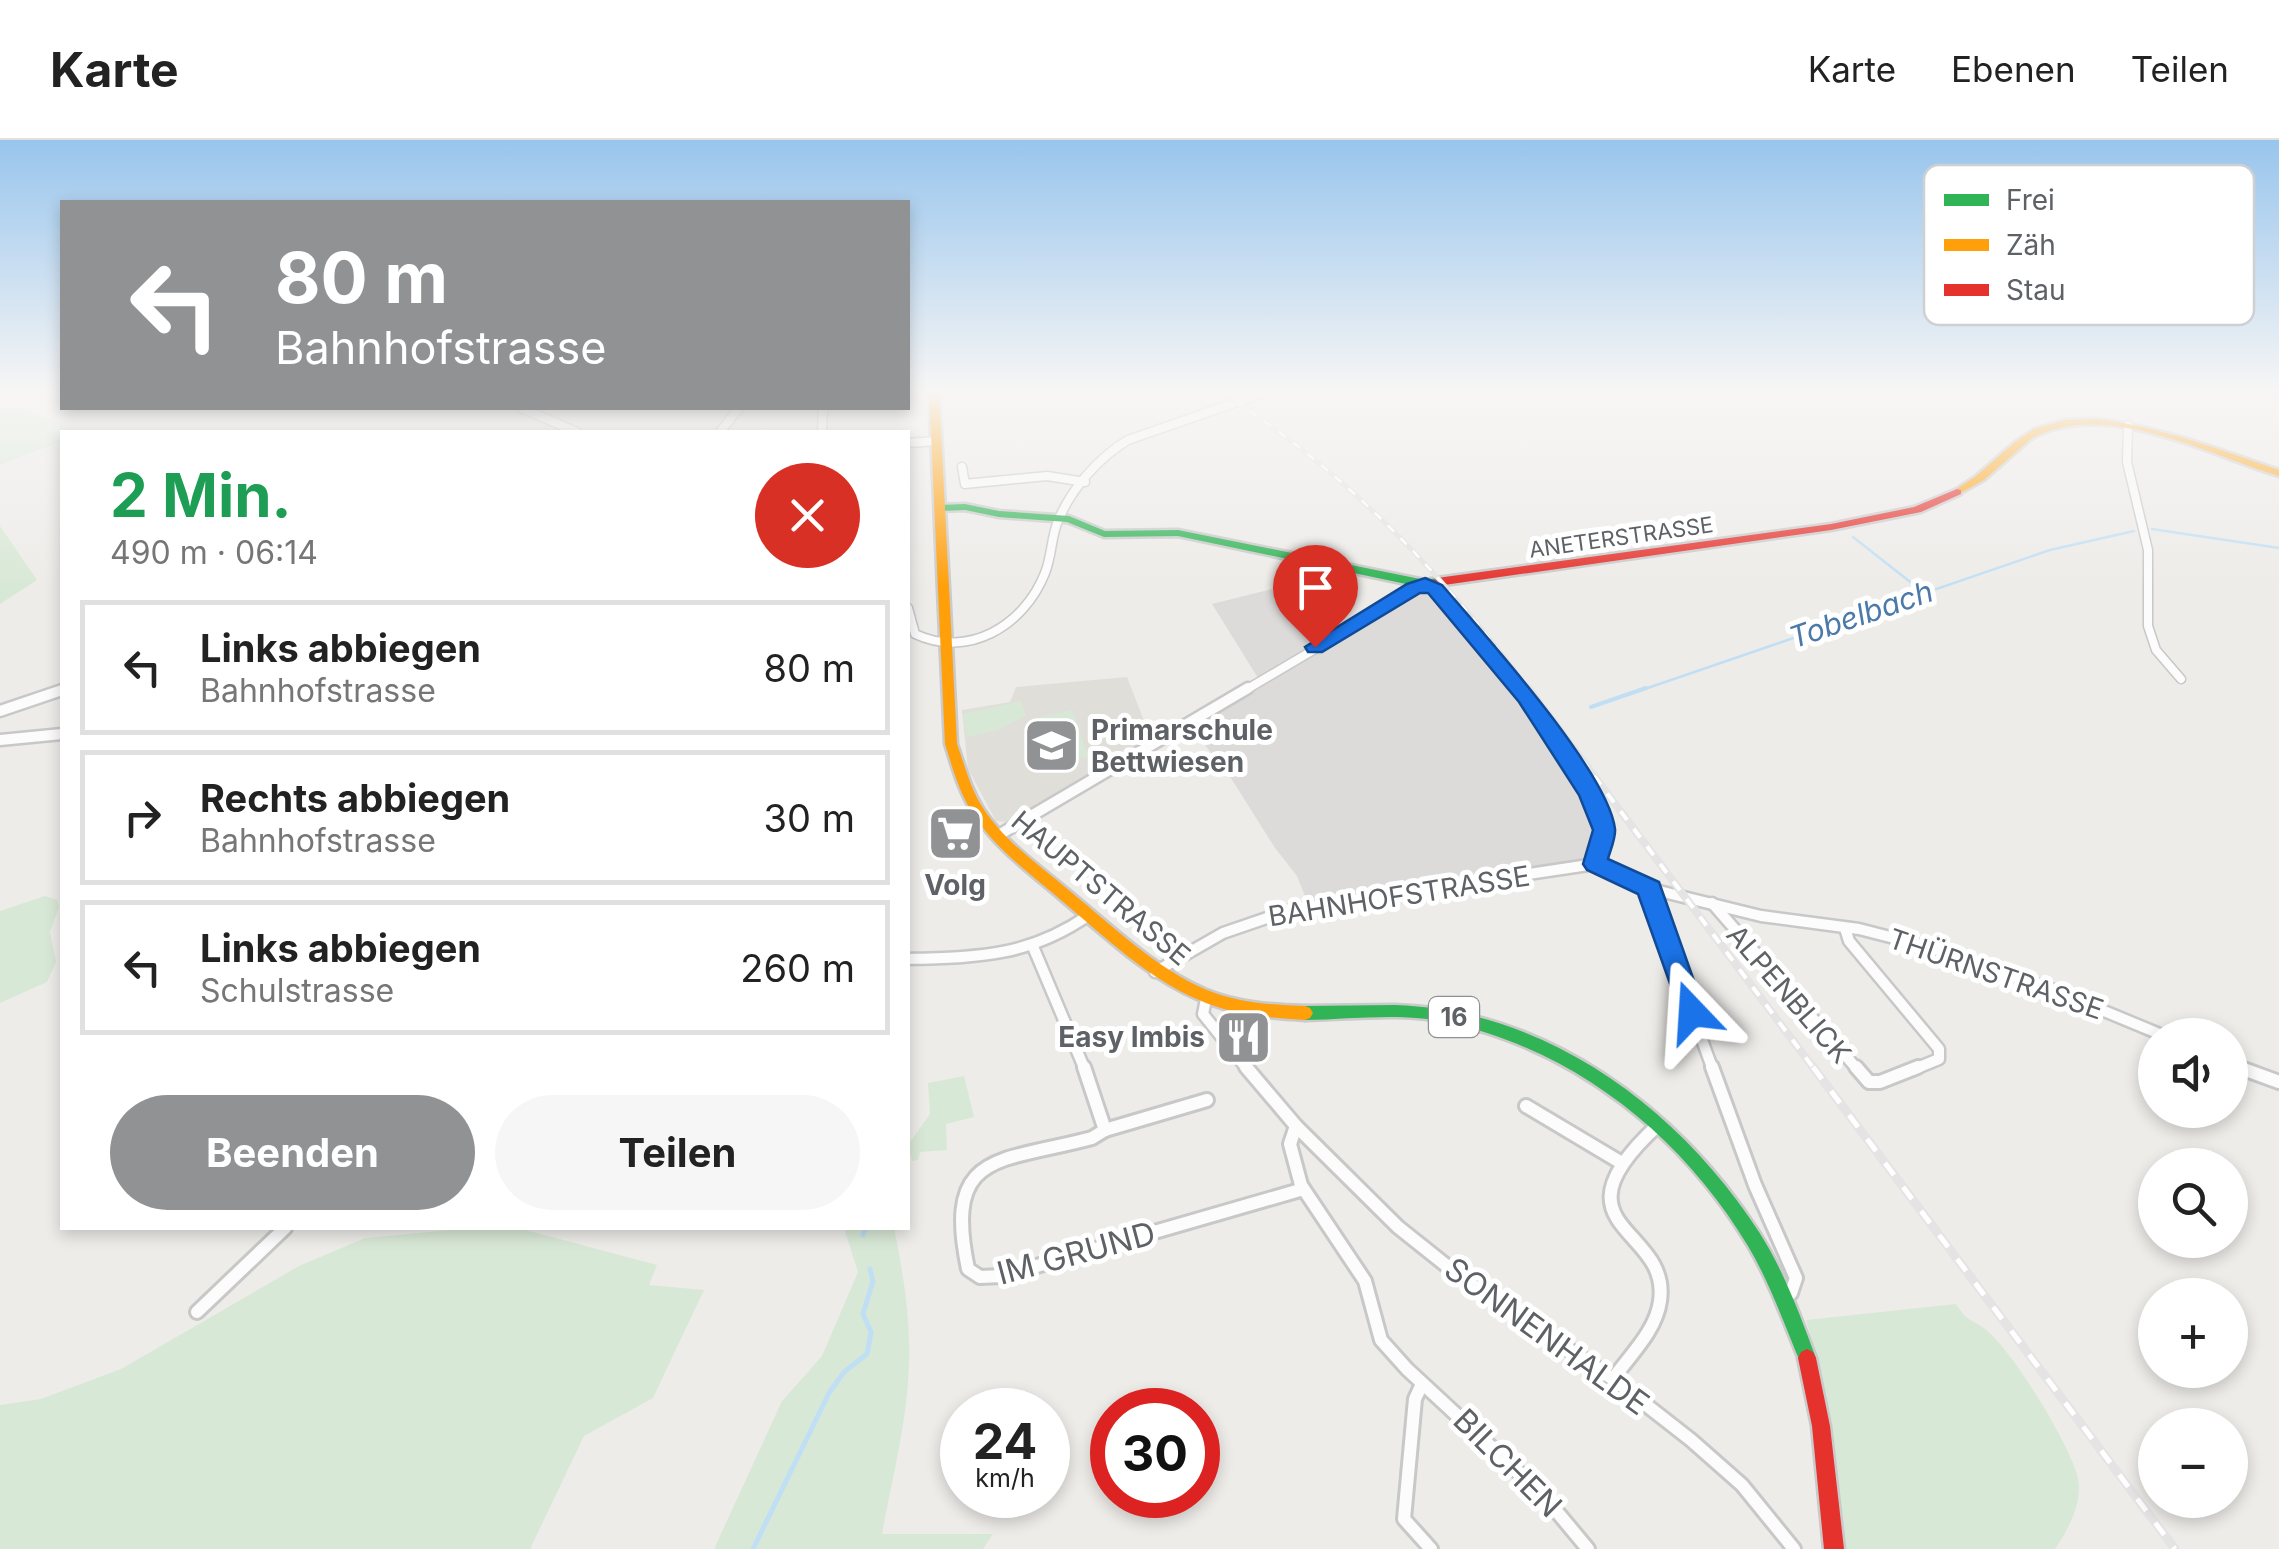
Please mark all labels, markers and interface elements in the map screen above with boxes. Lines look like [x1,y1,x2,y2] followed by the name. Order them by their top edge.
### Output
[50,40,179,99] text: Karte
[1808,48,1896,90] text: Karte
[1951,48,2076,90] text: Ebenen
[2131,48,2229,90] text: Teilen
[1924,165,2254,325] legend
[2006,183,2055,217] text: Frei
[2006,228,2056,262] text: Zäh
[275,235,448,320] text: 80 m
[110,240,240,370] icon: left
[2006,273,2066,307] text: Stau
[275,320,607,375] text: Bahnhofstrasse
[110,459,292,531] text: 2 Min.
[755,463,860,568] button: close
[1527,511,1715,563] street label: ANETERSTRASSE
[110,533,318,572] text: 490 m · 06:14
[1273,545,1358,648] pin
[1288,560,1343,615] icon: arrive
[1784,573,1938,655] water label: Tobelbach
[200,625,481,671] text: Links abbiegen
[115,640,170,695] icon: left
[764,645,855,691] text: 80 m
[200,671,436,710] text: Bahnhofstrasse
[1091,713,1273,779] place label: Primarschule Bettwiesen
[1022,716,1082,776] school or university icon: Primarschule Bettwiesen
[200,775,510,821] text: Rechts abbiegen
[115,790,170,845] icon: right
[764,795,855,841] text: 30 m
[1005,803,1197,973] street label: HAUPTSTRASSE
[925,804,985,864] supermarket icon: Volg
[200,821,436,860] text: Bahnhofstrasse
[1266,859,1532,933] street label: BAHNHOFSTRASSE
[924,868,986,902] place label: Volg
[1720,918,1858,1070] street label: ALPENBLICK
[1884,921,2108,1027] street label: THÜRNSTRASSE
[200,925,481,971] text: Links abbiegen
[115,940,170,995] icon: left
[740,945,855,991] text: 260 m
[1640,960,1744,1064] position arrow
[200,971,394,1010] text: Schulstrasse
[1429,997,1479,1037] road number: 16
[1214,1007,1274,1067] restaurant icon: Easy Imbis
[2138,1018,2248,1518] map controls
[2138,1018,2248,1128] button: sound
[1058,1020,1205,1054] place label: Easy Imbis
[110,1095,475,1210] button: Beenden
[495,1095,860,1210] button: Teilen
[2138,1148,2248,1258] button: search
[993,1213,1159,1293] street label: IM GRUND
[1437,1249,1657,1423] street label: SONNENHALDE
[2138,1278,2248,1388] button: +
[1090,1388,1220,1518] speed limit sign: 30
[1446,1401,1570,1525] street label: BILCHEN
[2138,1408,2248,1518] button: −
[973,1411,1037,1471] text: 24
[975,1463,1035,1493] text: km/h

